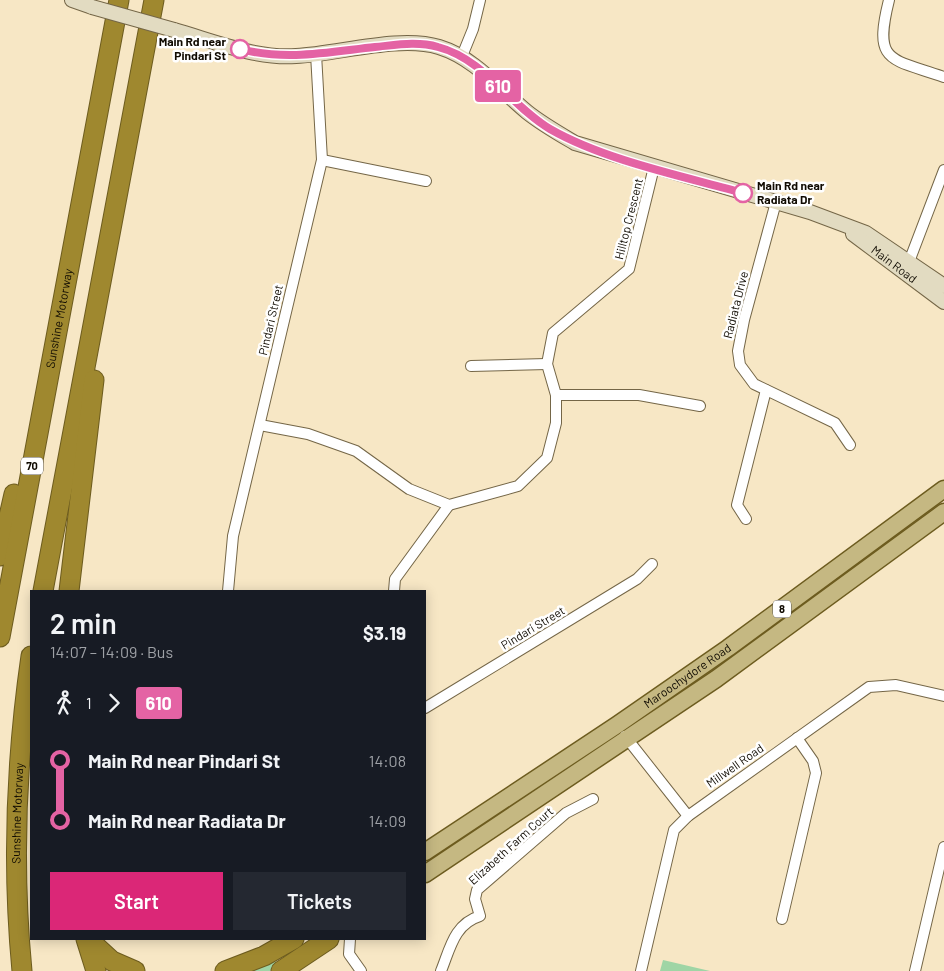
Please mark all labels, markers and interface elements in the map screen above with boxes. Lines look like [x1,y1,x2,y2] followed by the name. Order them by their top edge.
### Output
[159,34,226,62] place label: Main Rd near Pindari St
[230,39,250,59] marker: Main Rd near Pindari St
[469,70,527,102] line badge: 610
[485,75,511,97] text: 610
[611,177,645,261] street label: Hilltop Crescent
[757,178,825,206] place label: Main Rd near Radiata Dr
[733,183,753,203] marker: Main Rd near Radiata Dr
[869,242,920,285] street label: Main Road
[42,267,75,369] street label: Sunshine Motorway
[720,270,750,340] street label: Radiata Drive
[255,283,285,356] street label: Pindari Street
[21,458,43,474] road number: 70
[773,600,791,618] road number: 8
[498,603,567,652] street label: Pindari Street
[50,606,117,640] text: 2 min
[363,621,406,644] text: $3.19
[641,640,733,710] street label: Maroochydore Road
[50,642,173,661] text: 14:07 – 14:09 · Bus
[50,689,78,717] icon: walk
[100,689,128,717] icon: forward
[146,692,172,714] text: 610
[86,693,92,712] text: 1
[703,740,766,790] street label: Millwell Road
[88,749,280,772] text: Main Rd near Pindari St
[369,751,406,770] text: 14:08
[8,762,26,864] street label: Sunshine Motorway
[465,804,556,887] street label: Elizabeth Farm Court
[88,809,286,832] text: Main Rd near Radiata Dr
[369,811,406,830] text: 14:09
[50,872,223,930] button: Start
[233,872,406,930] button: Tickets

